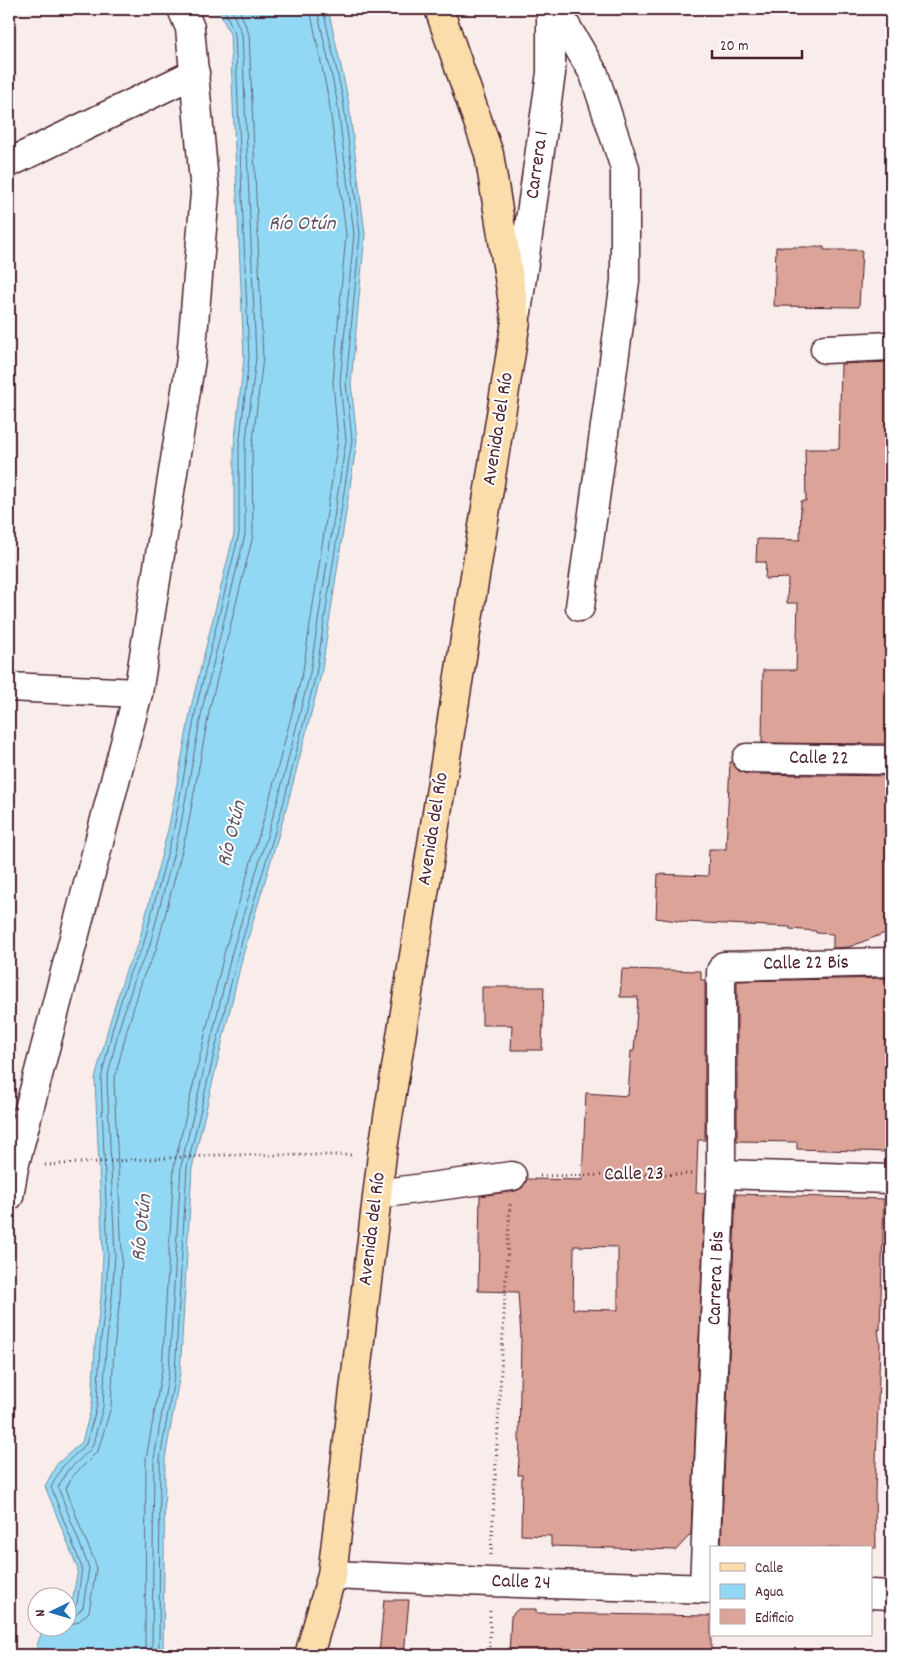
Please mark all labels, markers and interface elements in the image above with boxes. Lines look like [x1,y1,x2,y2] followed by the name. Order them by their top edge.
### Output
[712,28,802,60] scale bar
[720,36,748,58] text: 20 m
[519,129,557,201] street label: Carrera 1
[269,210,337,240] water label: Río Otún
[476,370,522,488] street label: Avenida del Río
[789,744,849,774] street label: Calle 22
[411,770,457,888] street label: Avenida del Río
[210,797,256,870] water label: Río Otún
[763,949,849,979] street label: Calle 22 Bis
[604,1160,664,1190] street label: Calle 23
[352,1171,394,1287] street label: Avenida del Río
[125,1192,162,1263] water label: Río Otún
[701,1230,733,1326] street label: Carrera 1 Bis
[710,1546,872,1636] legend
[755,1558,784,1580] text: Calle
[491,1568,551,1598] street label: Calle 24
[755,1582,784,1604] text: Agua
[28,1586,78,1636] north arrow
[755,1608,794,1630] text: Edificio
[31,1609,51,1617] text: N

